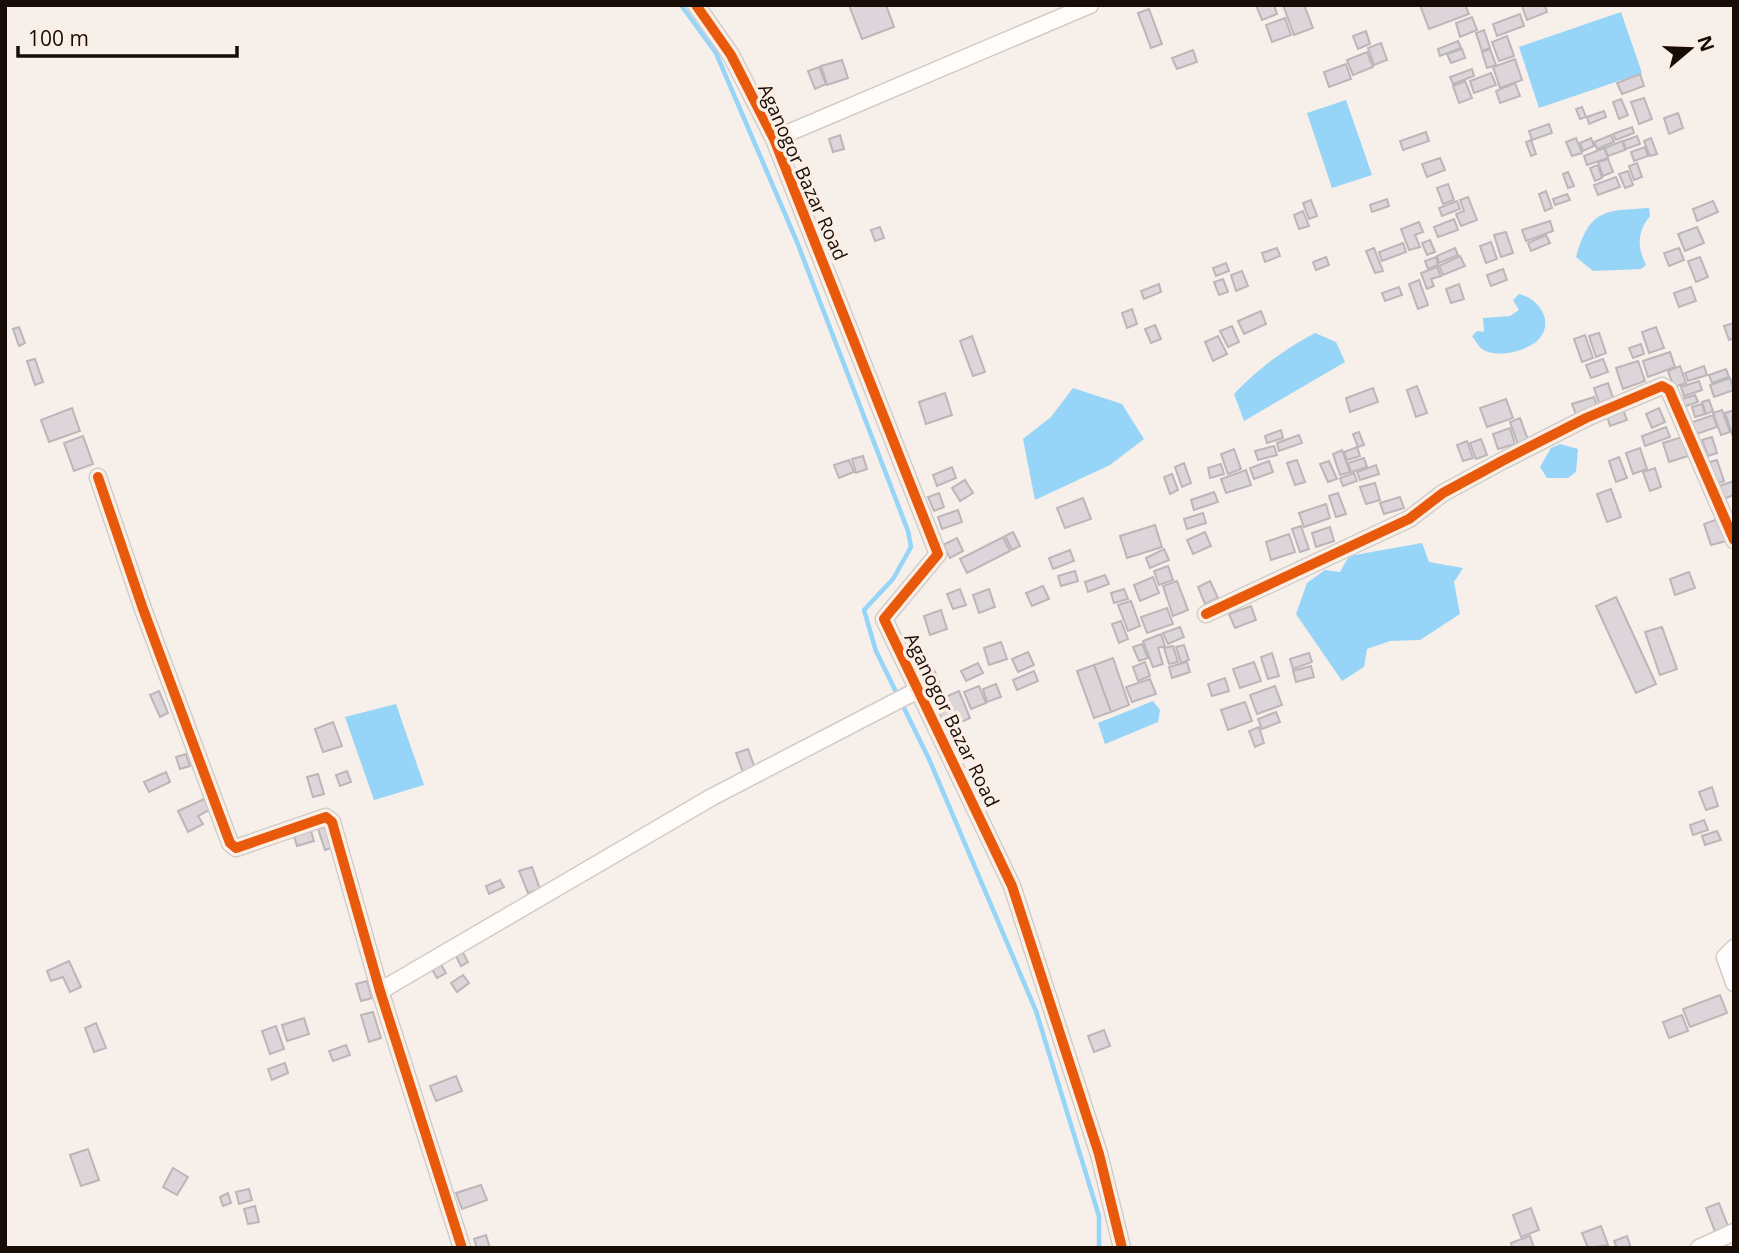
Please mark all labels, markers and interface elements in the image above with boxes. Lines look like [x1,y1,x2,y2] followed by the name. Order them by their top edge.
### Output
[18,14,236,58] scale bar
[1655,14,1725,84] north arrow
[28,24,89,52] text: 100 m
[1691,32,1721,55] text: N
[752,80,854,264] street label: Aganogor Bazar Road
[899,629,1005,811] street label: Aganogor Bazar Road

